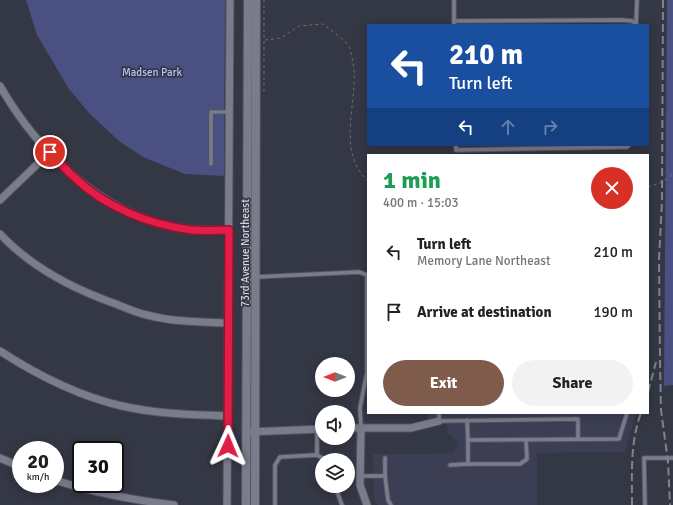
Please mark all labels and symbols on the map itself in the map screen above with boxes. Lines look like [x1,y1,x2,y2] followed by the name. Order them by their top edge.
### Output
[122,66,183,79] park label: Madsen Park
[33,135,67,169] pin
[239,199,252,307] street label: 73rd Avenue Northeast
[315,357,355,397] north arrow
[207,425,249,467] position arrow
[72,441,124,493] speed limit sign: 30

